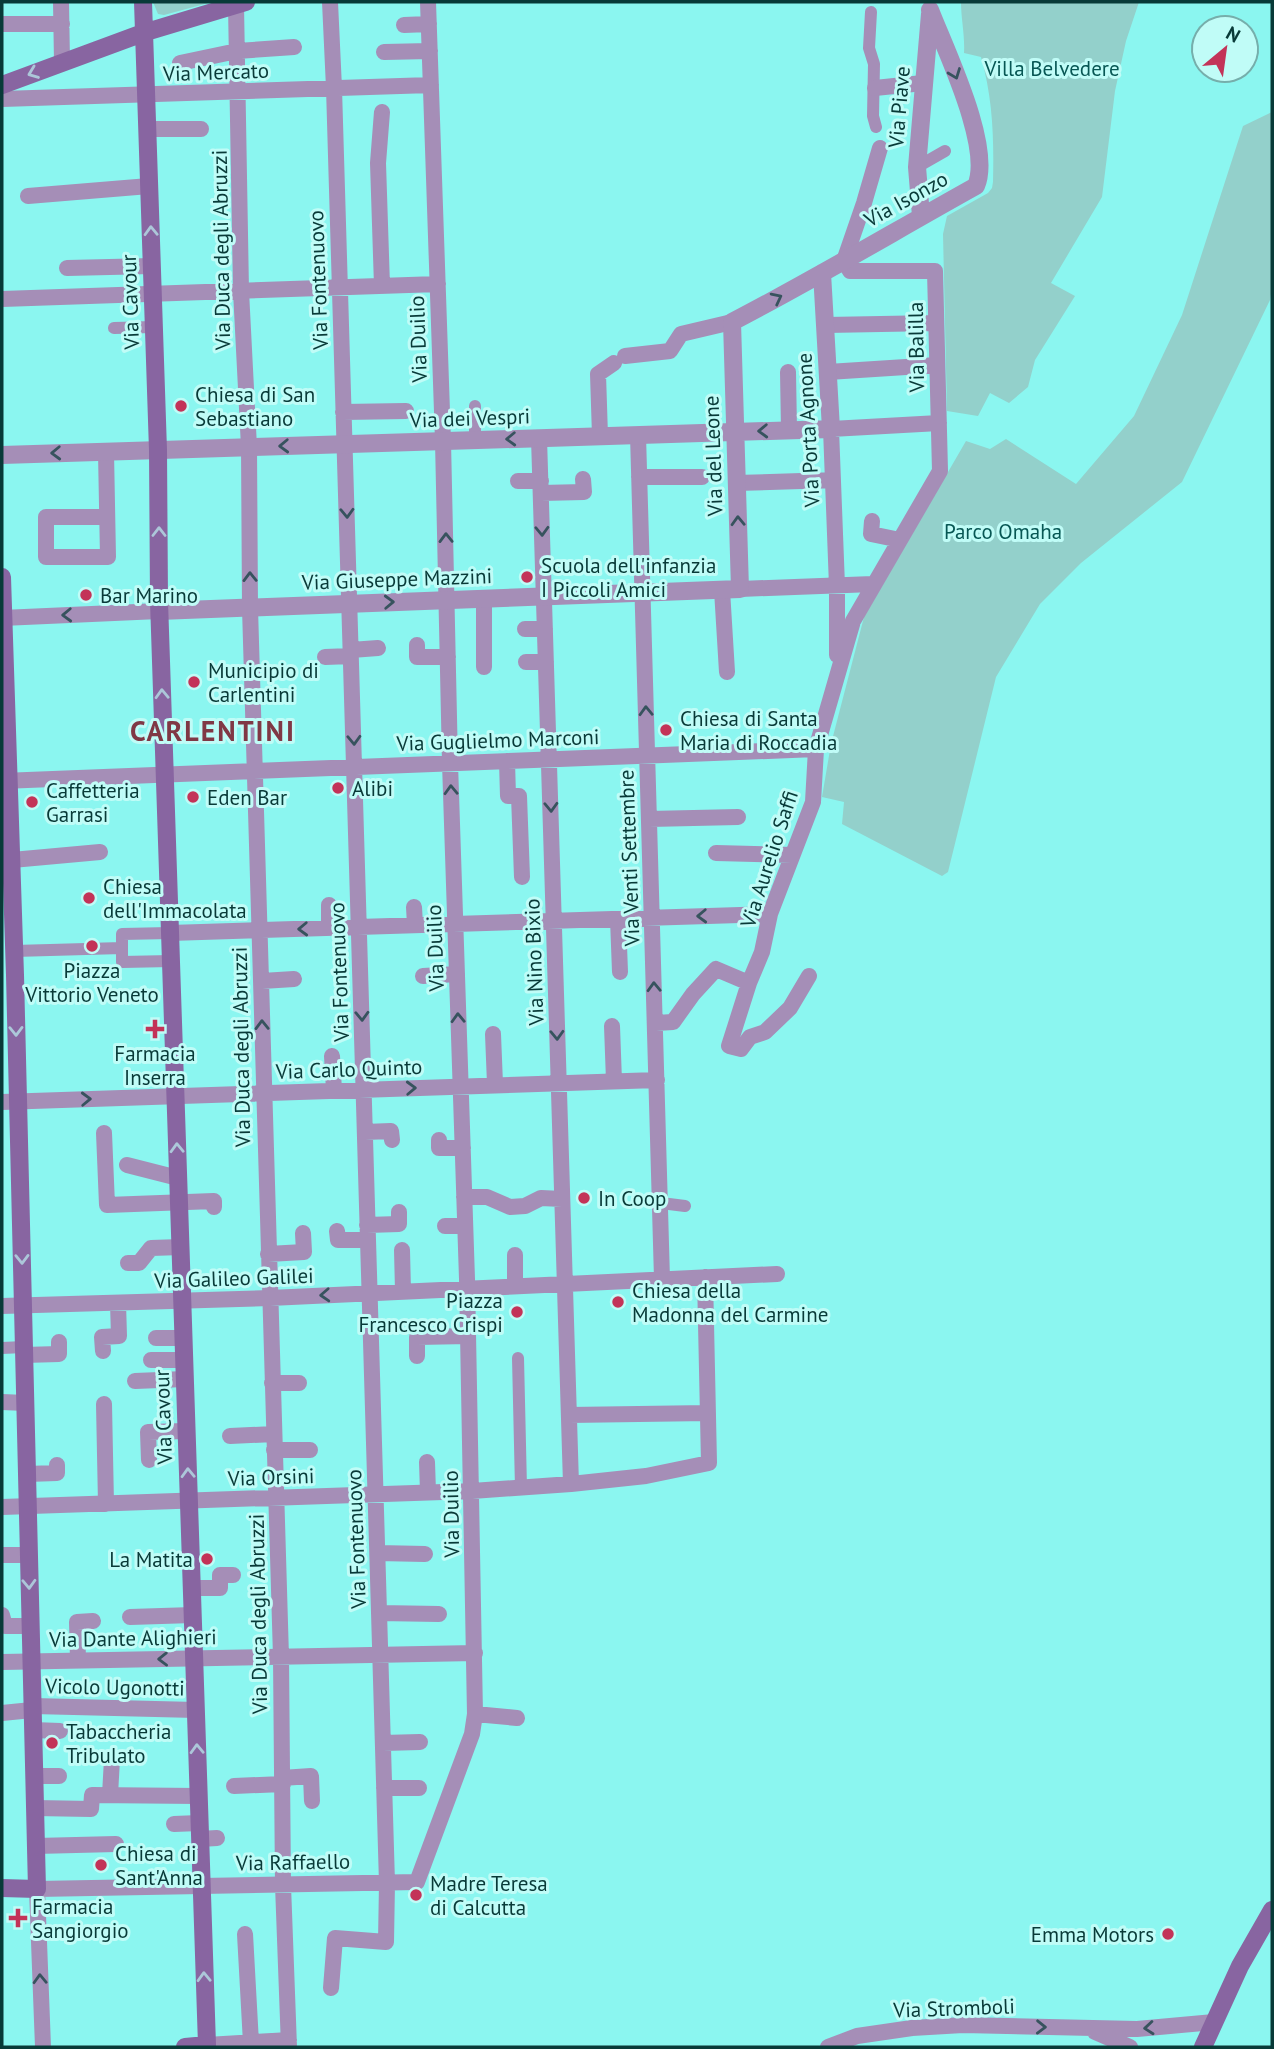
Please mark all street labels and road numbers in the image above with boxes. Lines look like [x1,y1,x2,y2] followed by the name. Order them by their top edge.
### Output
[162,57,269,87] street label: Via Mercato
[882,65,916,150] street label: Via Piave
[206,150,236,351] street label: Via Duca degli Abruzzi
[859,165,953,233] street label: Via Isonzo
[302,210,334,351] street label: Via Fontenuovo
[115,254,145,351] street label: Via Cavour
[403,295,433,384] street label: Via Duilio
[902,301,930,394] street label: Via Balilla
[790,352,826,509] street label: Via Porta Agnone
[697,395,729,518] street label: Via del Leone
[408,402,531,434] street label: Via dei Vespri
[300,562,493,596] street label: Via Giuseppe Mazzini
[395,723,600,757] street label: Via Guglielmo Marconi
[612,769,646,948] street label: Via Venti Settembre
[734,787,804,932] street label: Via Aurelio Saffi
[518,898,550,1027] street label: Via Nino Bixio
[323,902,355,1043] street label: Via Fontenuovo
[420,904,450,993] street label: Via Duilio
[226,947,256,1148] street label: Via Duca degli Abruzzi
[274,1053,423,1085] street label: Via Carlo Quinto
[153,1262,314,1294] street label: Via Galileo Galilei
[148,1369,178,1466] street label: Via Cavour
[226,1462,315,1492] street label: Via Orsini
[340,1469,372,1610] street label: Via Fontenuovo
[437,1470,465,1559] street label: Via Duilio
[243,1514,273,1715] street label: Via Duca degli Abruzzi
[48,1623,217,1653] street label: Via Dante Alighieri
[44,1672,185,1702] street label: Vicolo Ugonotti
[235,1848,350,1877] street label: Via Raffaello
[892,1992,1015,2024] street label: Via Stromboli

